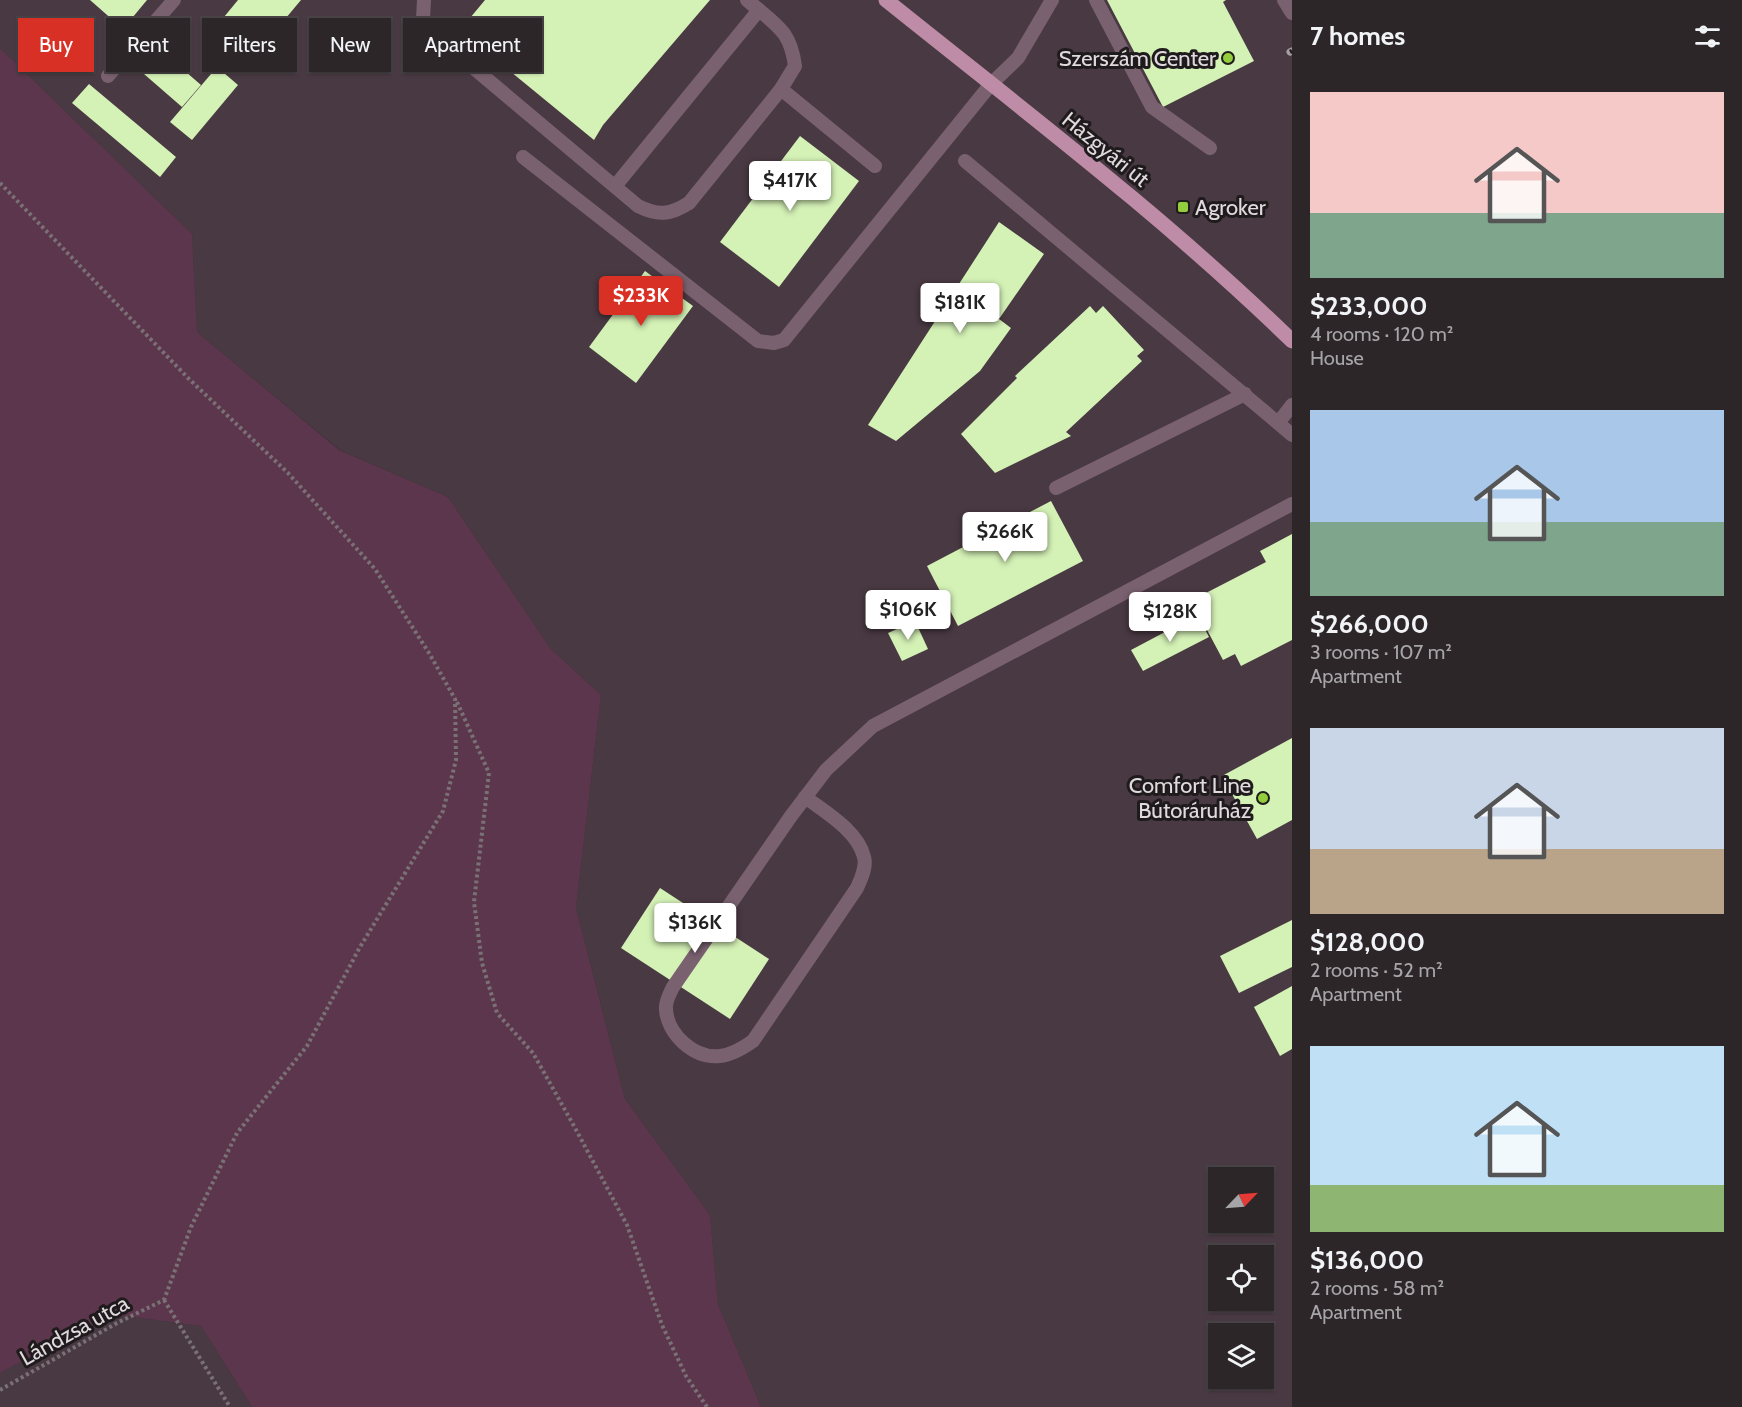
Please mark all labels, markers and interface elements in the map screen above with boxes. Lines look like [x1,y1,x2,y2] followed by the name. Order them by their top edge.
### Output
[18,18,94,72] chip: Buy
[106,18,190,72] chip: Rent
[202,18,297,72] chip: Filters
[309,18,391,72] chip: New
[403,18,542,72] chip: Apartment
[1310,20,1405,52] text: 7 homes
[1691,20,1724,53] icon: filters
[1059,45,1216,72] place label: Szerszám Center
[1221,51,1235,65] marker: Szerszám Center
[1057,106,1155,193] street label: Házgyári út
[1463,131,1571,239] icon: home
[748,161,832,212] pin: $417K
[763,168,817,192] text: $417K
[1195,194,1266,221] place label: Agroker
[1176,200,1190,214] marker: Agroker
[599,276,683,327] pin: $233K
[613,283,669,307] text: $233K
[918,283,1002,334] pin: $181K
[935,290,985,314] text: $181K
[1310,290,1428,322] text: $233,000
[1310,322,1453,346] text: 4 rooms · 120 m²
[1310,346,1364,370] text: House
[1463,449,1571,557] icon: home
[963,512,1047,563] pin: $266K
[976,519,1034,543] text: $266K
[866,590,950,641] pin: $106K
[1128,592,1212,643] pin: $128K
[880,597,936,621] text: $106K
[1143,599,1197,623] text: $128K
[1310,608,1429,640] text: $266,000
[1310,640,1452,664] text: 3 rooms · 107 m²
[1310,664,1402,688] text: Apartment
[1463,767,1571,875] icon: home
[1129,772,1251,824] place label: Comfort Line Bútoráruház
[1256,791,1270,805] marker: Comfort Line Bútoráruház
[653,903,737,954] pin: $136K
[668,910,722,934] text: $136K
[1310,926,1425,958] text: $128,000
[1310,958,1443,982] text: 2 rooms · 52 m²
[1310,982,1402,1006] text: Apartment
[1463,1085,1571,1193] icon: home
[1208,1167,1274,1233] north arrow
[1208,1167,1274,1389] map controls
[1310,1244,1424,1276] text: $136,000
[1208,1245,1274,1311] button: locate
[1310,1276,1444,1300] text: 2 rooms · 58 m²
[15,1289,134,1371] street label: Lándzsa utca
[1310,1300,1402,1324] text: Apartment
[1208,1323,1274,1389] button: layers

